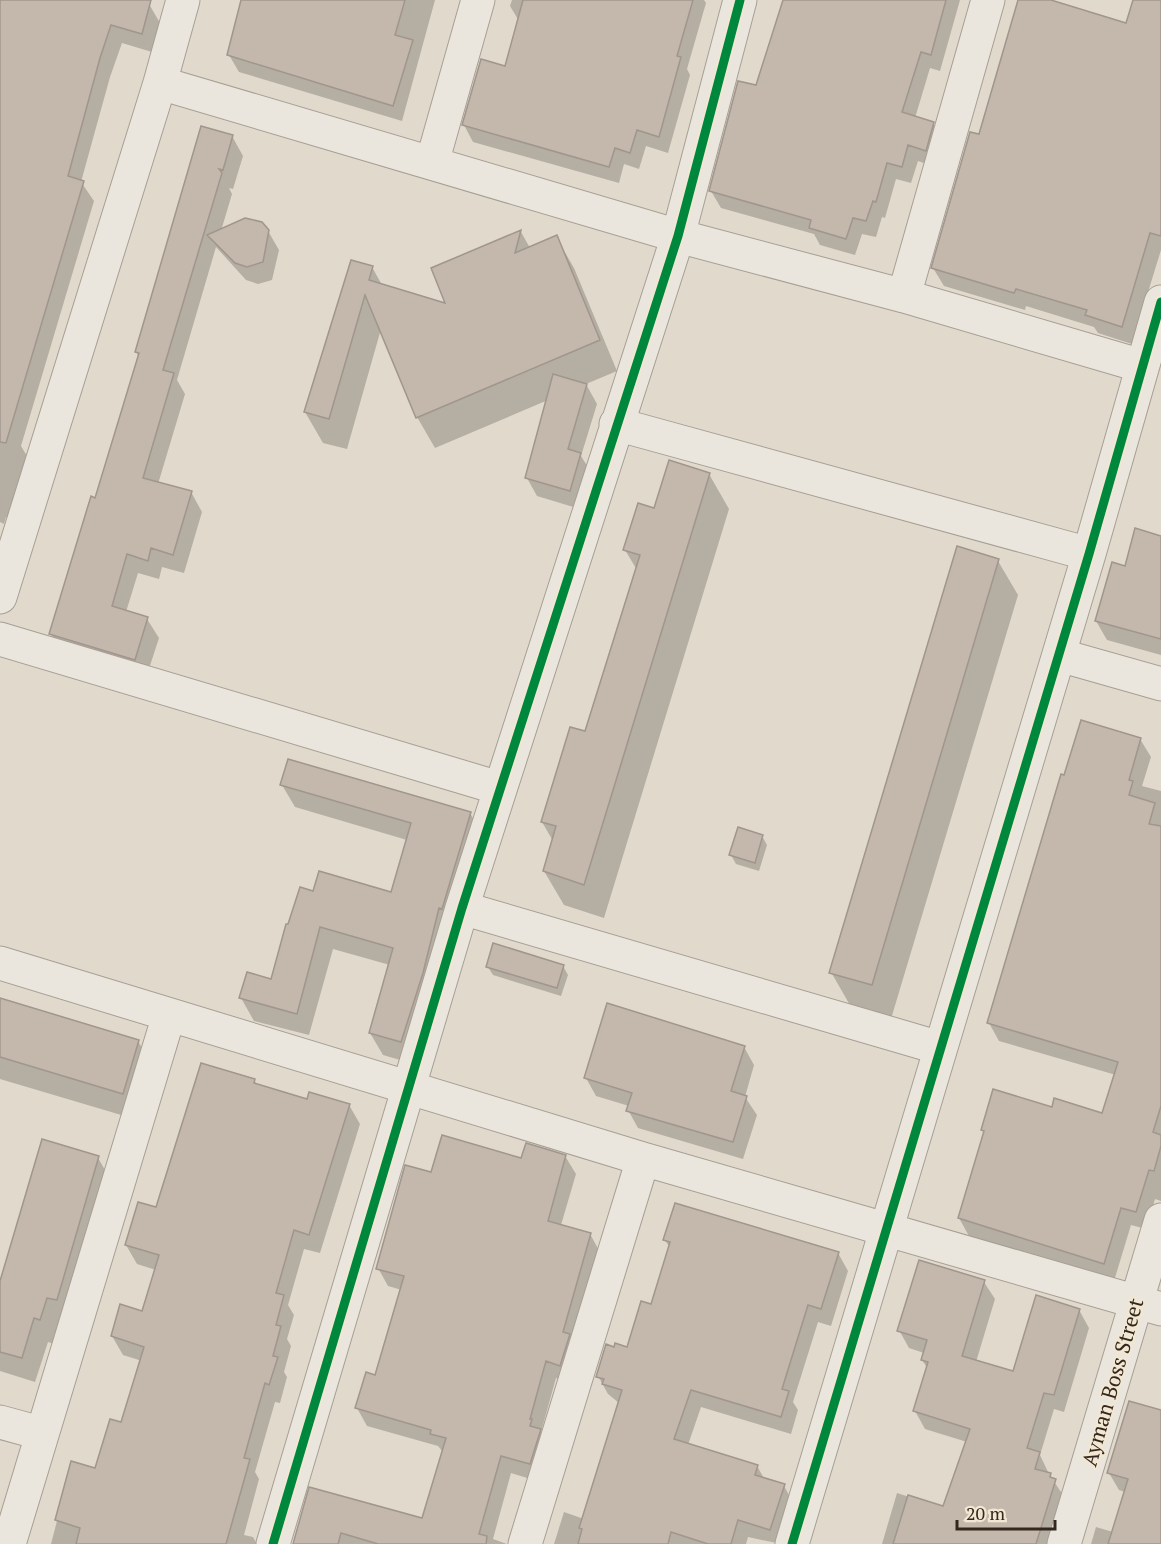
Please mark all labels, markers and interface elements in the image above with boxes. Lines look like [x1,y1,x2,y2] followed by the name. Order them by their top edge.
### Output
[1075,1295,1149,1469] street label: Ayman Boss Street
[957,1493,1054,1531] scale bar
[966,1501,1006,1525] text: 20 m

